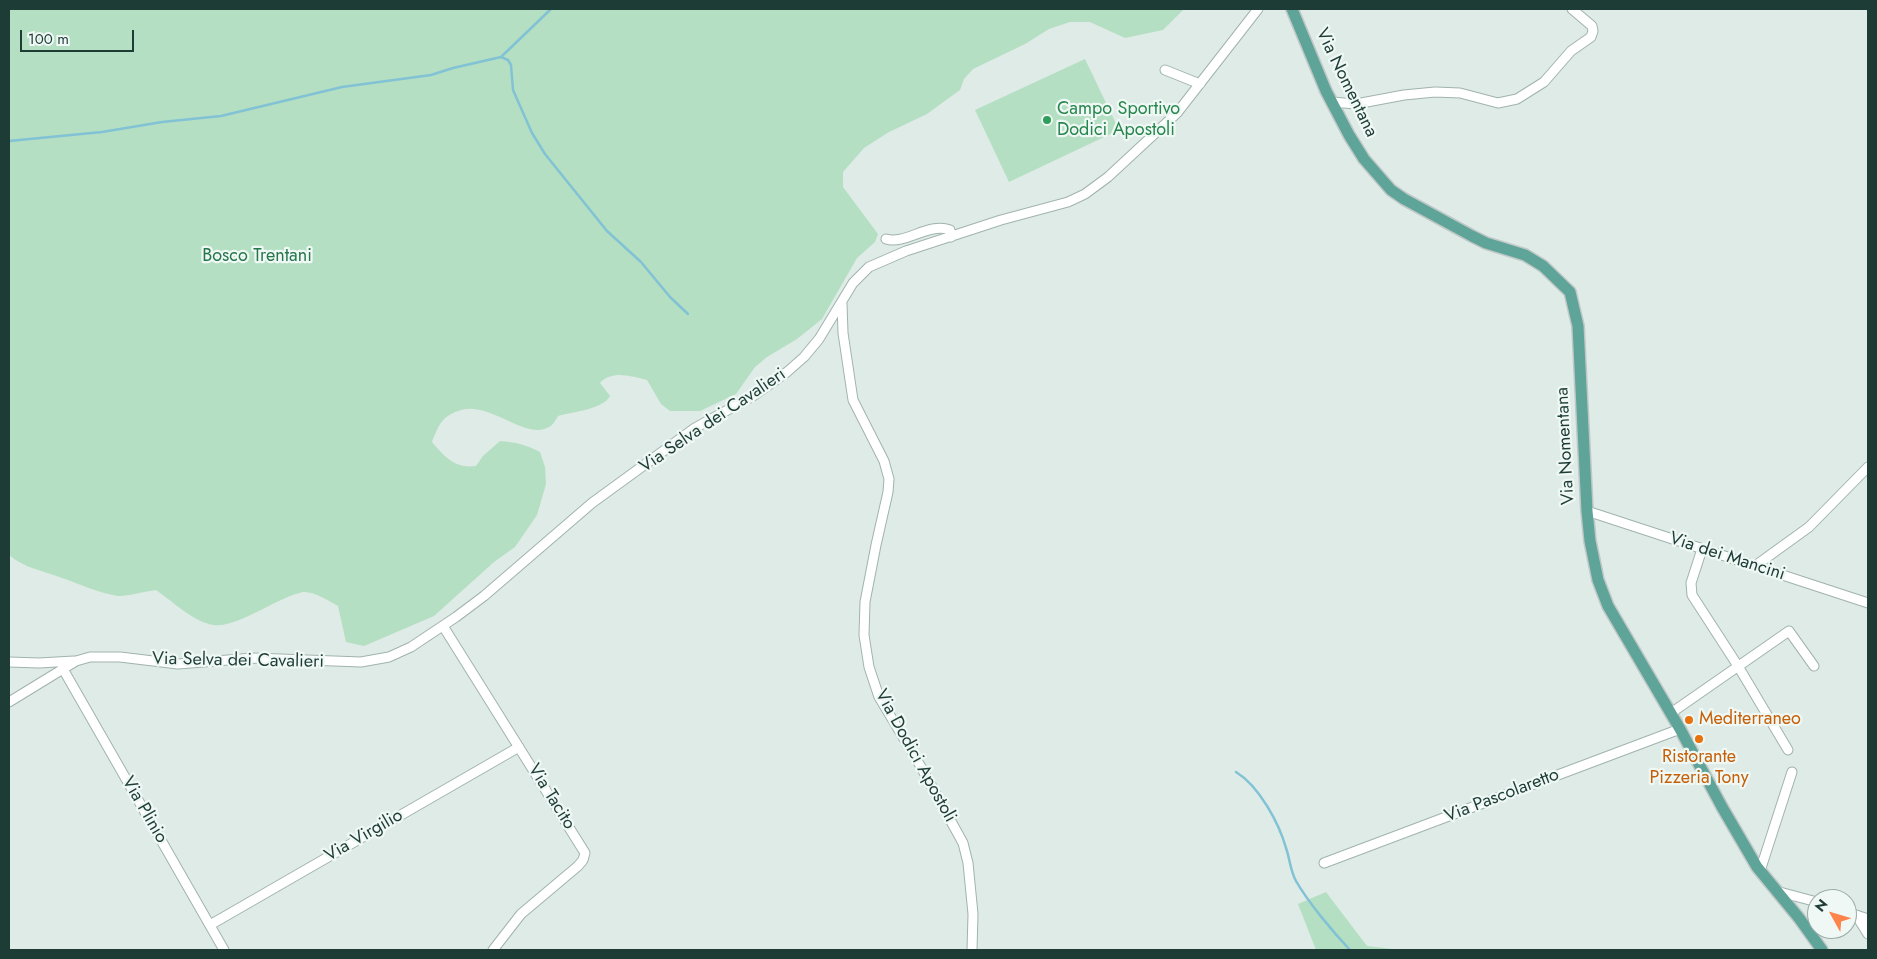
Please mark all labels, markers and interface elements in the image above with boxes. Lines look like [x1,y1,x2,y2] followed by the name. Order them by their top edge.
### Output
[22,20,136,52] scale bar
[1310,25,1382,141] street label: Via Nomentana
[28,28,69,50] text: 100 m
[1057,99,1180,142] place label: Campo Sportivo Dodici Apostoli
[1041,114,1053,126] marker: Campo Sportivo Dodici Apostoli
[202,246,312,268] park label: Bosco Trentani
[636,364,790,478] street label: Via Selva dei Cavalieri
[1552,386,1580,506] street label: Via Nomentana
[1666,528,1788,586] street label: Via dei Mancini
[152,649,324,673] street label: Via Selva dei Cavalieri
[870,686,960,826] street label: Via Dodici Apostoli
[1699,709,1801,731] place label: Mediterraneo
[1683,714,1695,726] marker: Mediterraneo
[1693,733,1705,745] marker: Ristorante Pizzeria Tony
[1649,747,1749,790] place label: Ristorante Pizzeria Tony
[522,760,580,834] street label: Via Tacito
[1442,764,1562,828] street label: Via Pascolaretto
[116,773,172,847] street label: Via Plinio
[321,805,407,867] street label: Via Virgilio
[1807,889,1857,939] north arrow
[1810,895,1832,916] text: N

